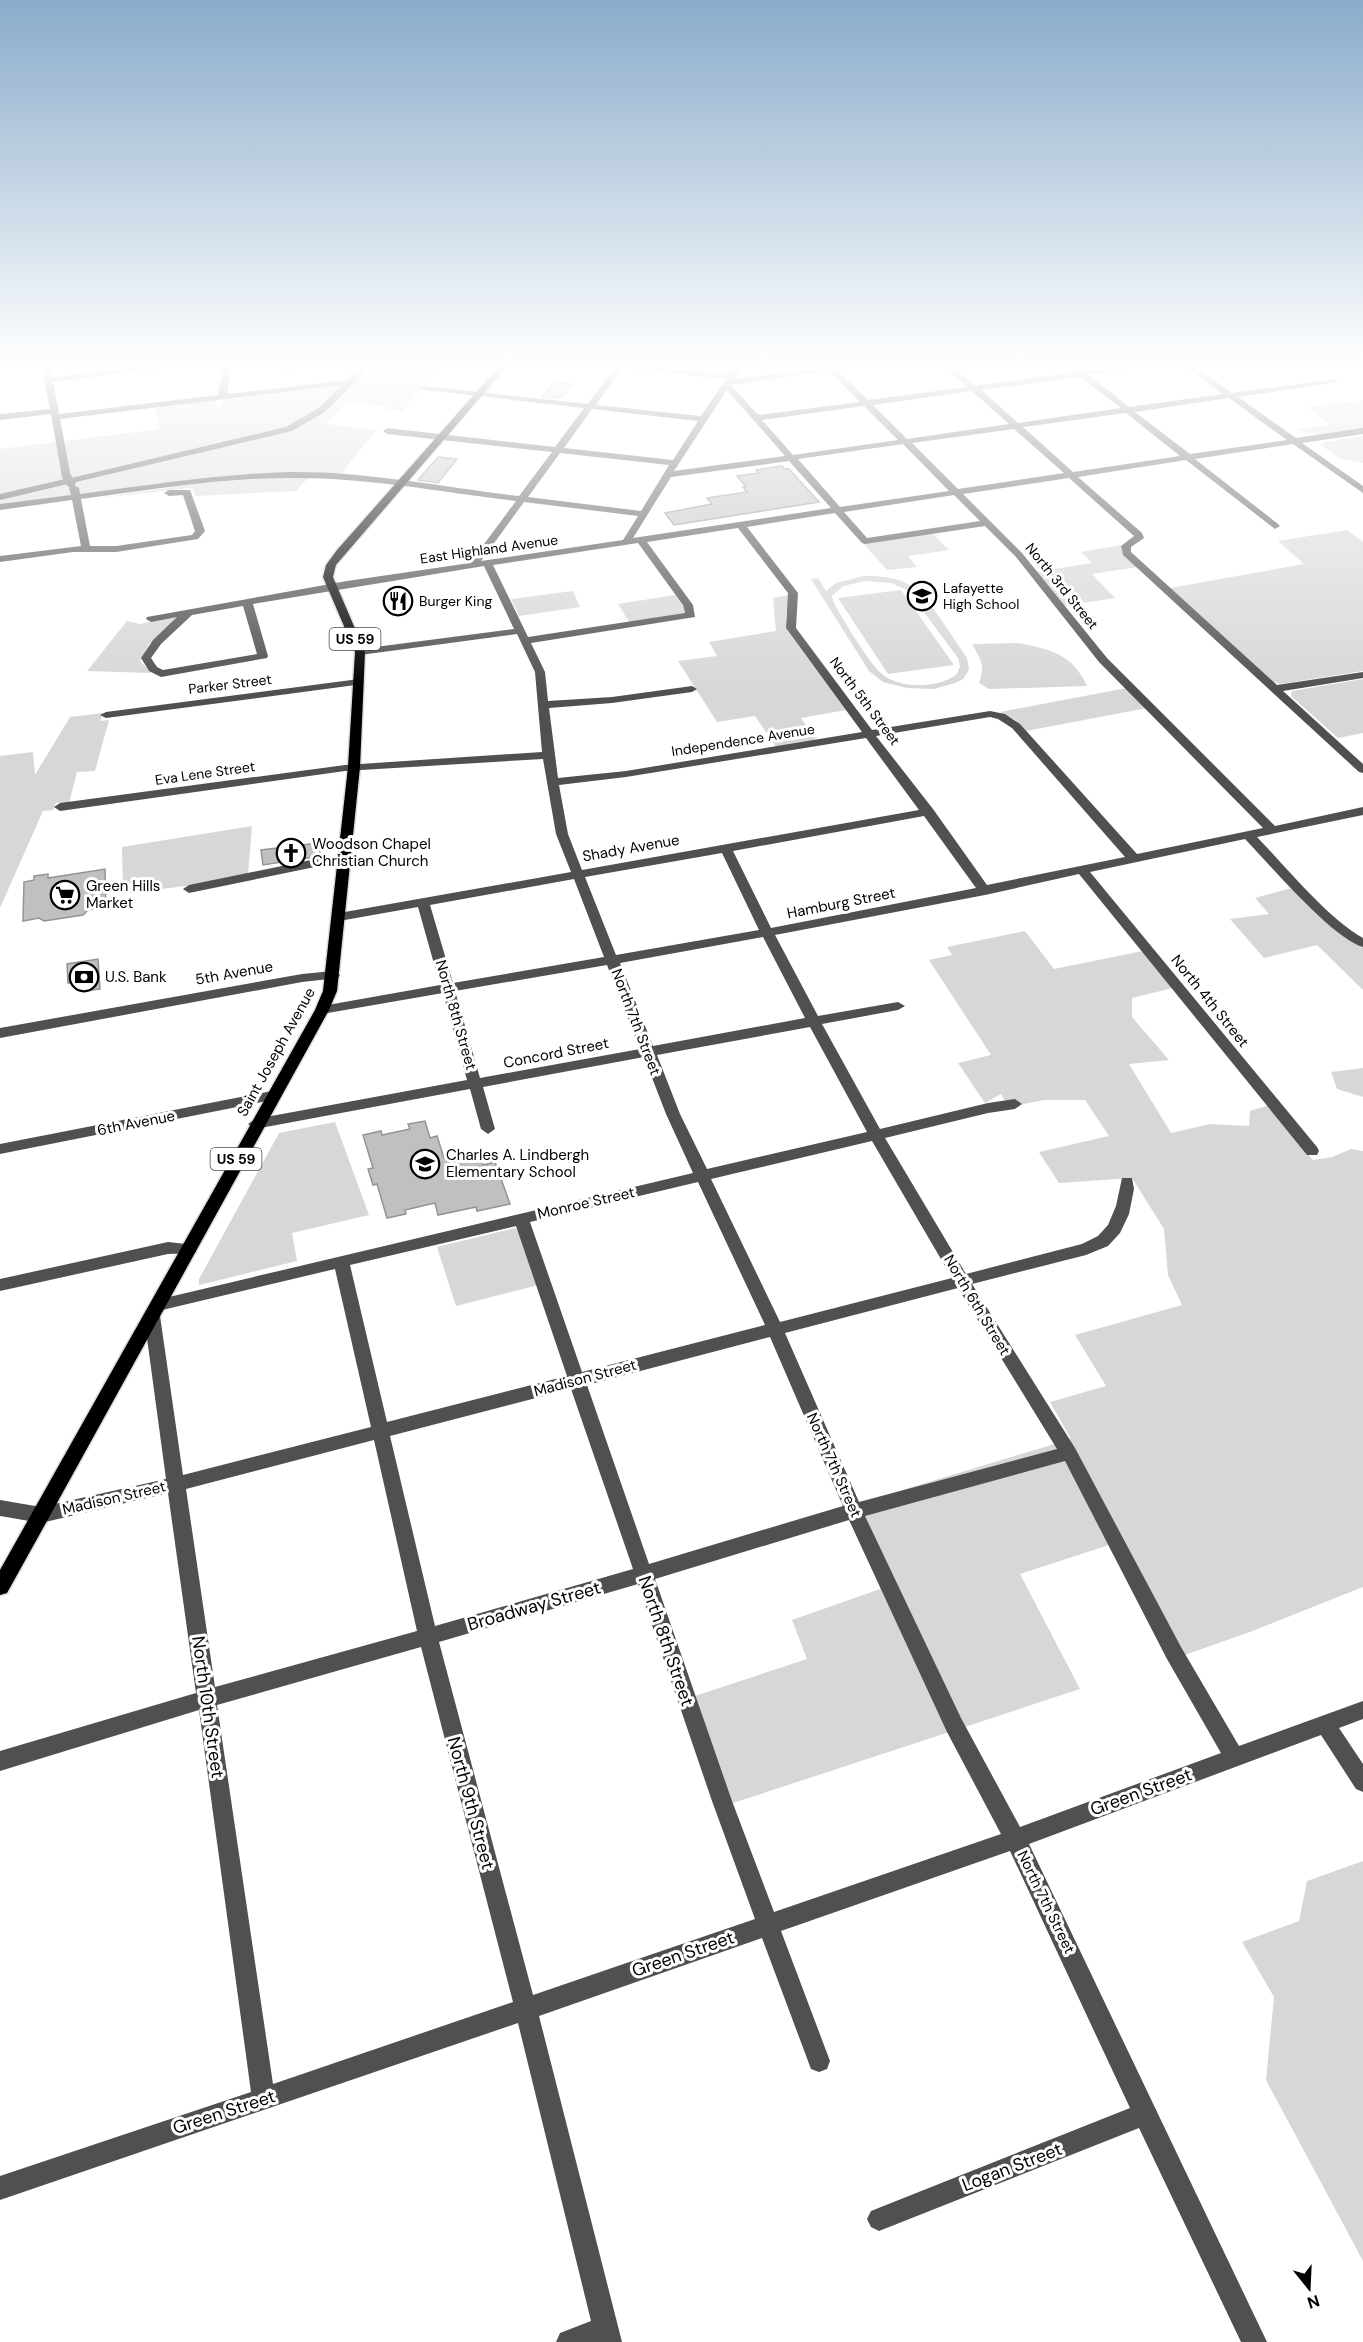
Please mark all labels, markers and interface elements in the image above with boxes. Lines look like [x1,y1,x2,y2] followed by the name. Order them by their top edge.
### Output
[419,530,559,568] street label: East Highland Avenue
[1022,539,1102,633] street label: North 3rd Street
[943,579,1019,613] place label: Lafayette High School
[906,580,938,612] school or university icon: Lafayette High School
[382,585,414,617] restaurant icon: Burger King
[419,592,492,610] place label: Burger King
[330,628,380,650] road number: US 59
[826,653,904,749] street label: North 5th Street
[187,670,273,698] street label: Parker Street
[670,720,816,760] street label: Independence Avenue
[154,757,256,789] street label: Eva Lene Street
[581,830,681,866] street label: Shady Avenue
[312,834,431,871] place label: Woodson Chapel Christian Church
[275,837,307,869] church icon: Woodson Chapel Christian Church
[86,876,160,913] place label: Green Hills Market
[49,879,81,911] supermarket icon: Green Hills Market
[785,883,897,923] street label: Hamburg Street
[1167,951,1254,1051] street label: North 4th Street
[194,956,274,990] street label: 5th Avenue
[431,958,481,1072] street label: North 8th Street
[68,961,100,993] bank icon: U.S. Bank
[607,966,666,1078] street label: North 7th Street
[105,967,167,987] place label: U.S. Bank
[232,984,320,1120] street label: Saint Joseph Avenue
[502,1033,610,1073] street label: Concord Street
[95,1106,177,1140] street label: 6th Avenue
[446,1145,589,1182] place label: Charles A. Lindbergh Elementary School
[210,1148,262,1170] road number: US 59
[409,1148,441,1180] school or university icon: Charles A. Lindbergh Elementary School
[535,1182,637,1224] street label: Monroe Street
[939,1251,1015,1359] street label: North 6th Street
[532,1355,639,1401] street label: Madison Street
[802,1410,866,1520] street label: North 7th Street
[60,1476,168,1520] street label: Madison Street
[632,1573,700,1709] street label: North 8th Street
[465,1575,603,1637] street label: Broadway Street
[186,1634,230,1780] street label: North 10th Street
[442,1734,500,1872] street label: North 9th Street
[1087,1763,1195,1821] street label: Green Street
[1012,1847,1080,1957] street label: North 7th Street
[629,1925,737,1983] street label: Green Street
[170,2084,278,2140] street label: Green Street
[959,2137,1065,2197] street label: Logan Street
[1279,2258,1339,2318] north arrow
[1305,2290,1322,2314] text: N

